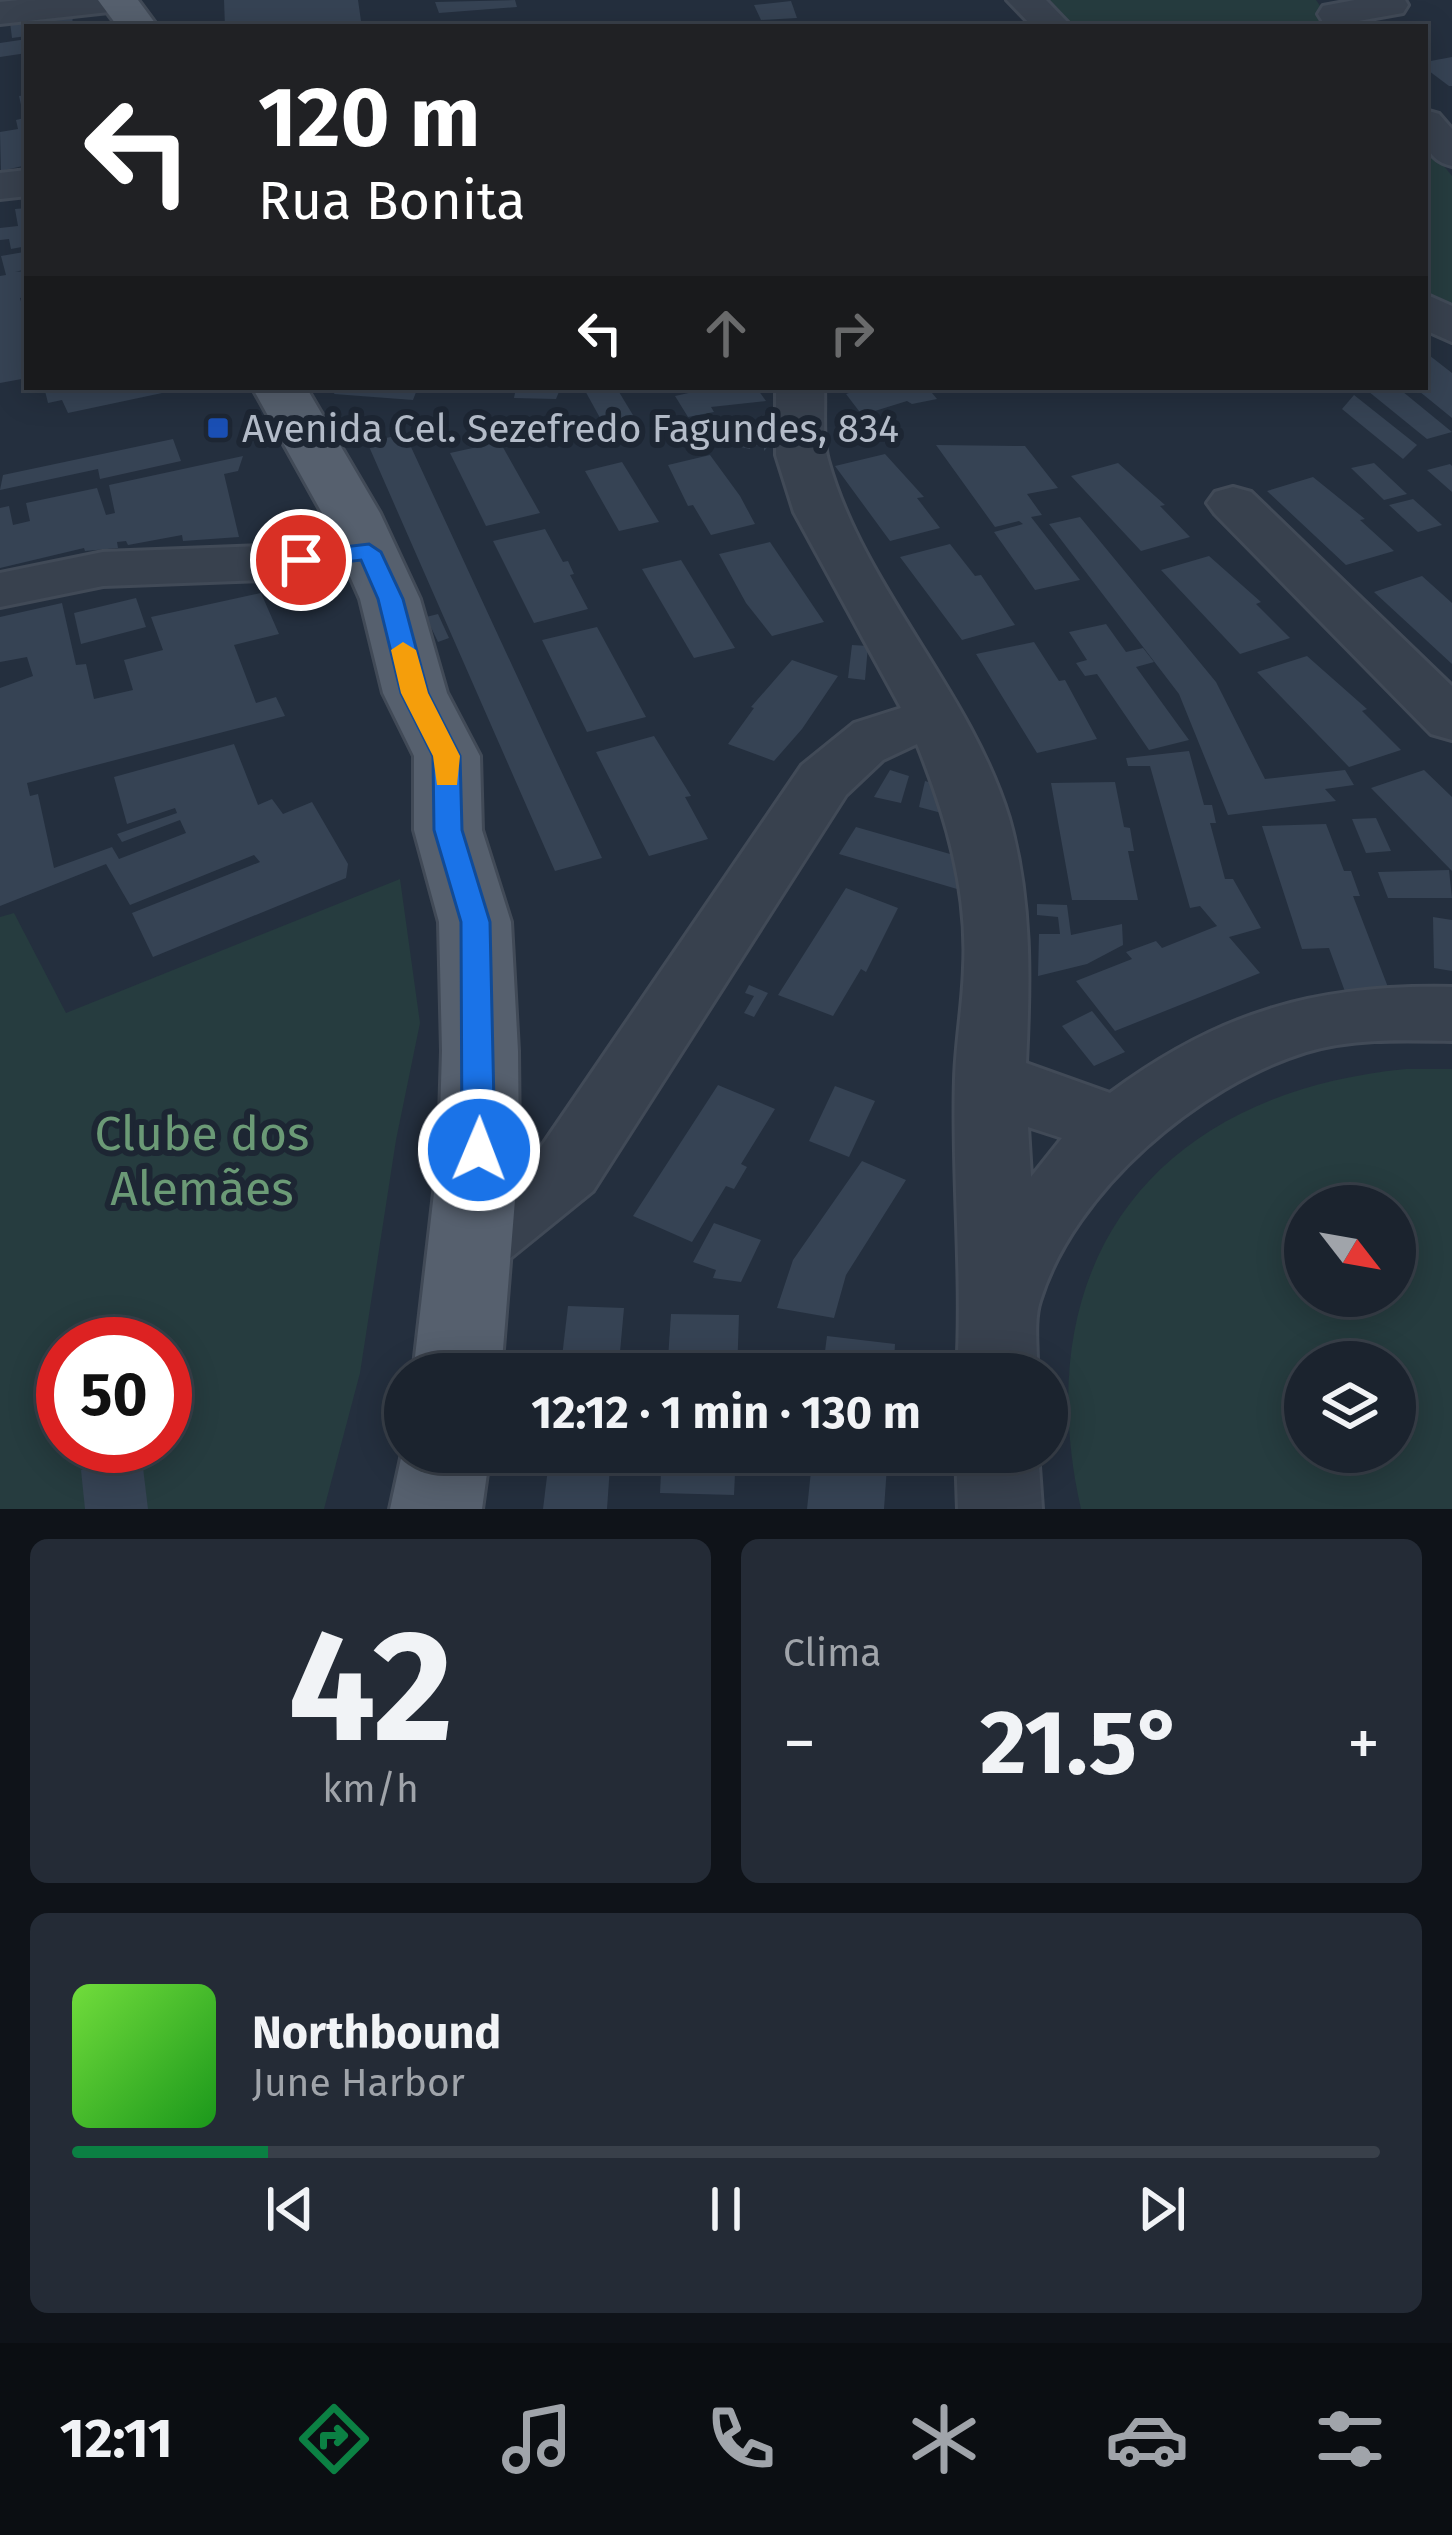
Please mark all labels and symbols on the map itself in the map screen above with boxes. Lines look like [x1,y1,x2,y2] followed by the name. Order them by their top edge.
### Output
[242,406,899,452] place label: Avenida Cel. Sezefredo Fagundes, 834
[205,415,231,441] marker: Avenida Cel. Sezefredo Fagundes, 834
[250,509,352,611] pin
[416,1087,542,1213] position arrow
[95,1105,309,1218] park label: Clube dos Alemães
[1284,1185,1416,1317] north arrow
[36,1317,192,1473] speed limit sign: 50

